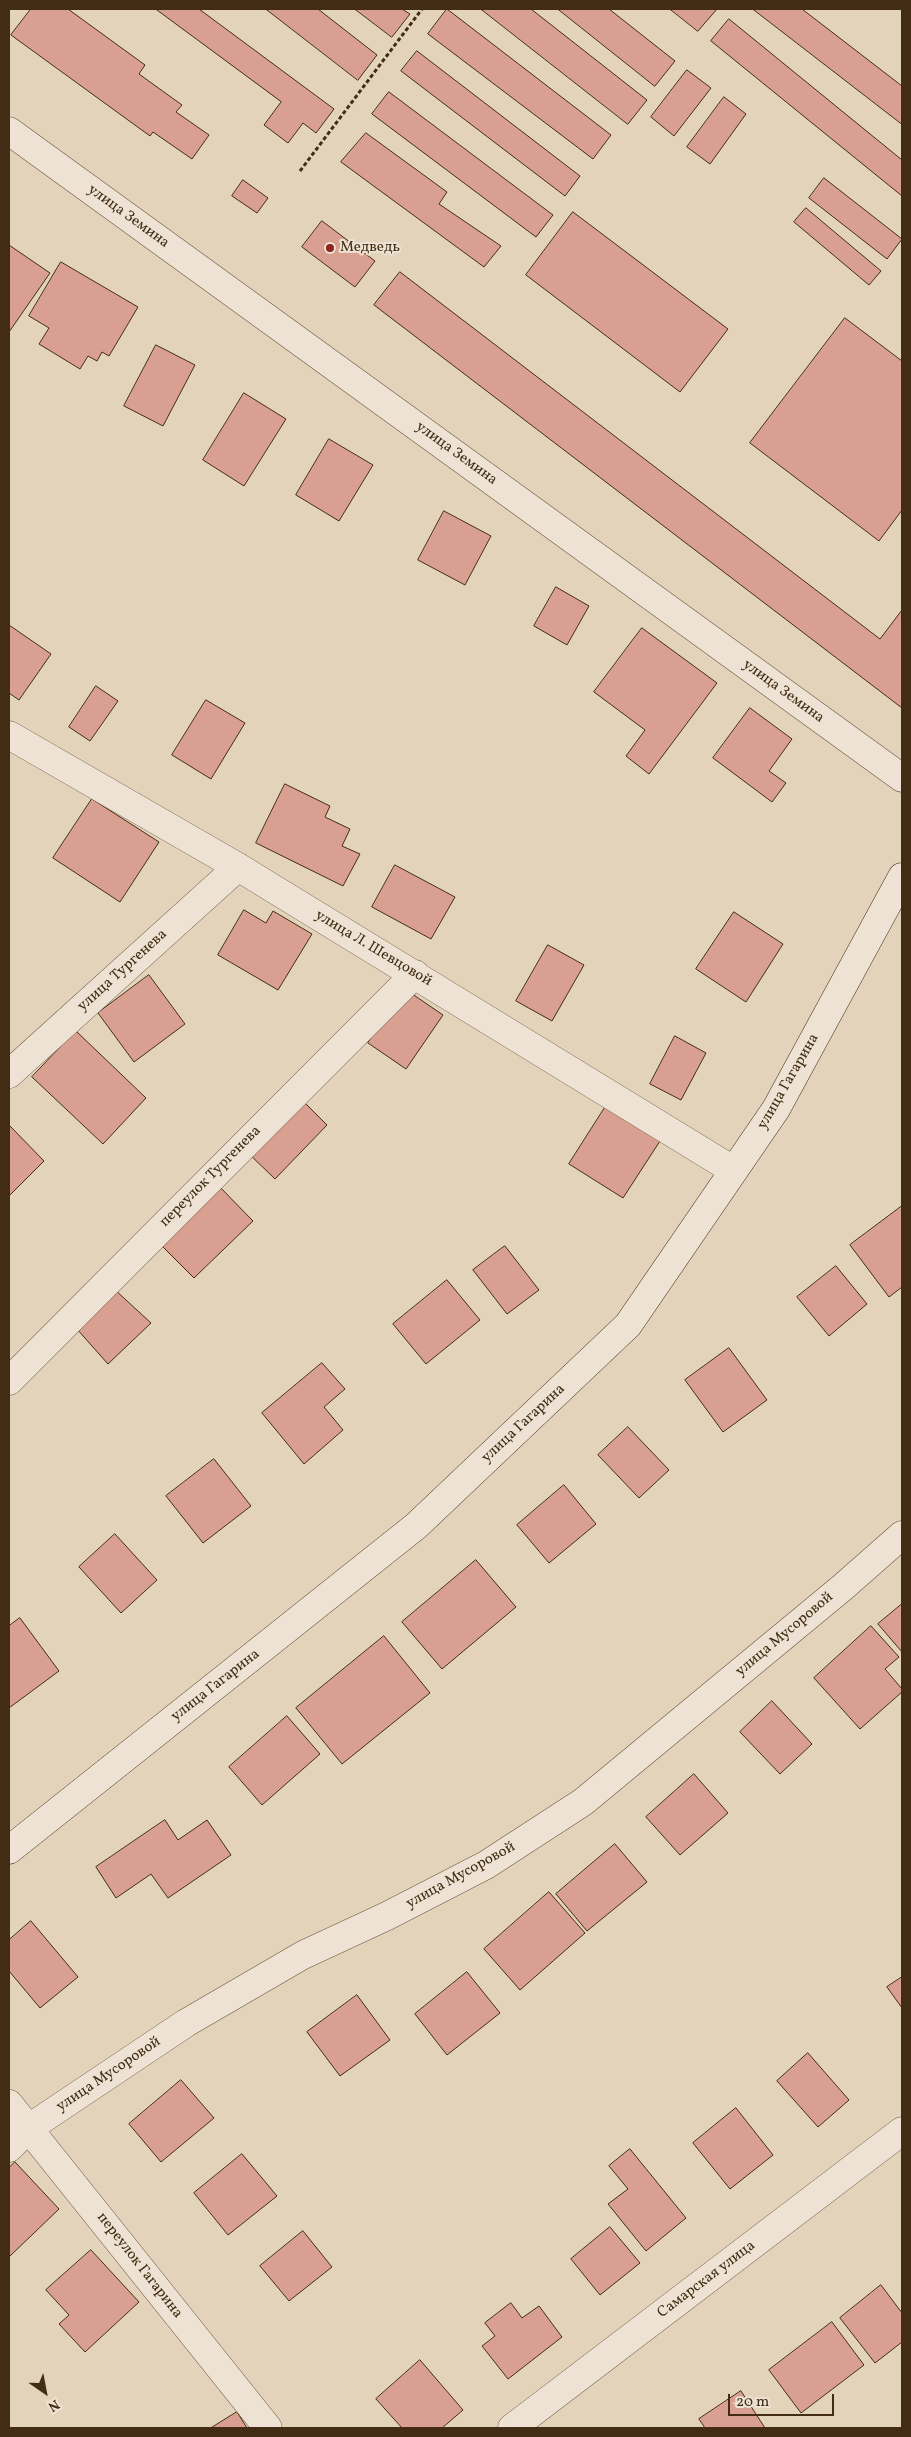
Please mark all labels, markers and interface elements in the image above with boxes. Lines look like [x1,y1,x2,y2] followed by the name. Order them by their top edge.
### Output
[84,181,172,253] street label: улица Земина
[340,239,400,257] place label: Медведь
[324,242,336,254] marker: Медведь
[412,418,500,490] street label: улица Земина
[739,656,827,728] street label: улица Земина
[311,907,435,991] street label: улица Л. Шевцовой
[74,926,172,1016] street label: улица Тургенева
[754,1031,824,1133] street label: улица Гагарина
[157,1123,265,1231] street label: переулок Тургенева
[478,1381,570,1467] street label: улица Гагарина
[733,1589,837,1681] street label: улица Мусоровой
[168,1646,264,1726] street label: улица Гагарина
[403,1839,519,1913] street label: улица Мусоровой
[53,2033,165,2117] street label: улица Мусоровой
[92,2210,186,2322] street label: переулок Гагарина
[655,2237,759,2323] street label: Самарская улица
[20,2367,70,2417] north arrow
[731,2384,837,2416] scale bar
[736,2392,769,2413] text: 20 m
[44,2394,63,2416] text: N

